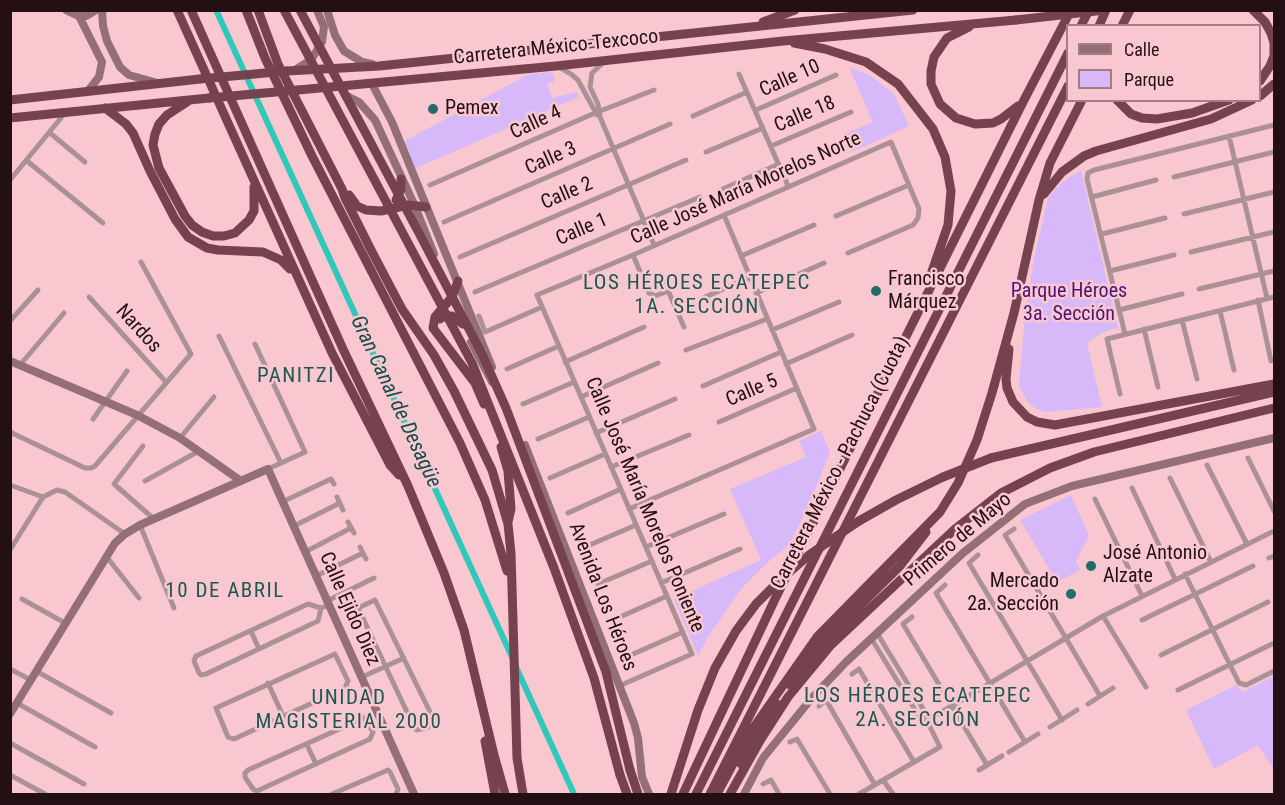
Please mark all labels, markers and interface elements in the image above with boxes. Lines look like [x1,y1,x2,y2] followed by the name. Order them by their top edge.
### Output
[1066,24,1261,102] legend
[453,25,659,71] street label: Carretera México-Texcoco
[1124,39,1160,60] text: Calle
[756,55,824,103] street label: Calle 10
[1124,69,1174,90] text: Parque
[771,91,839,139] street label: Calle 18
[445,97,499,121] place label: Pemex
[506,101,566,145] street label: Calle 4
[426,102,440,116] marker: Pemex
[627,127,865,251] street label: Calle José María Morelos Norte
[521,137,581,181] street label: Calle 3
[537,172,597,216] street label: Calle 2
[552,208,612,252] street label: Calle 1
[888,268,965,315] place label: Francisco Márquez
[583,271,811,321] district label: LOS HÉROES ECATEPEC 1A. SECCIÓN
[1011,280,1127,327] park label: Parque Héroes 3a. Sección
[869,284,883,298] marker: Francisco Márquez
[110,300,166,358] street label: Nardos
[344,312,446,492] water label: Gran Canal de Desagüe
[767,333,915,593] street label: Carretera México - Pachuca (Cuota)
[257,364,335,390] district label: PANITZI
[722,369,782,413] street label: Calle 5
[579,374,709,636] street label: Calle José María Morelos Poniente
[899,488,1017,592] street label: Primero de Mayo
[563,520,641,674] street label: Avenida Los Héroes
[1103,542,1207,589] place label: José Antonio Alzate
[313,548,385,670] street label: Calle Ejido Diez
[1084,559,1098,573] marker: José Antonio Alzate
[967,570,1059,617] place label: Mercado 2a. Sección
[165,579,285,605] district label: 10 DE ABRIL
[1064,587,1078,601] marker: Mercado 2a. Sección
[804,684,1032,734] district label: LOS HÉROES ECATEPEC 2A. SECCIÓN
[256,686,442,736] district label: UNIDAD MAGISTERIAL 2000

